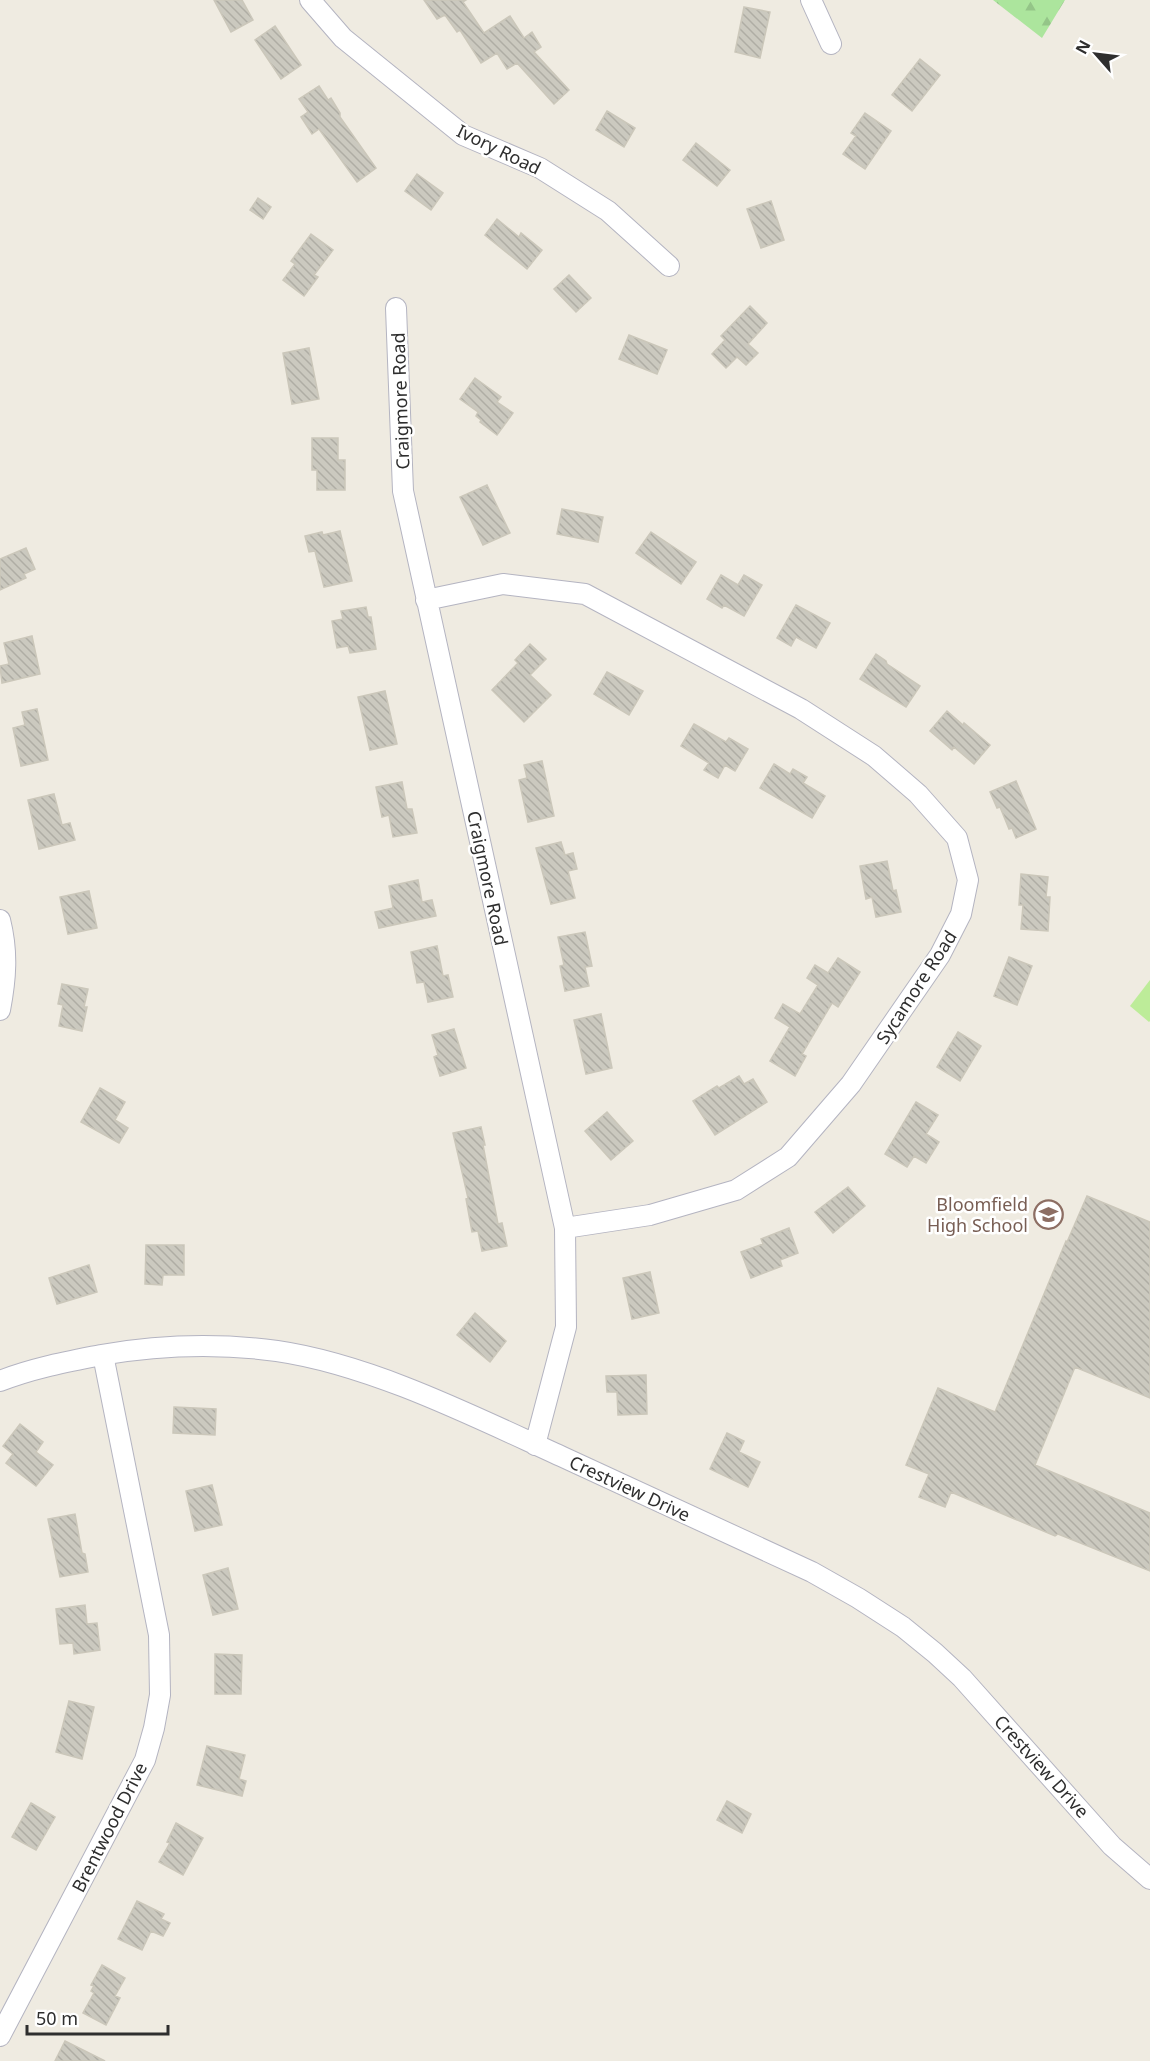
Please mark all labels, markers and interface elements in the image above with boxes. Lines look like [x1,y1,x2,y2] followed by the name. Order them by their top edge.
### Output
[1066,24,1126,84] north arrow
[1070,36,1096,58] text: N
[453,118,545,180] street label: Ivory Road
[386,332,414,470] street label: Craigmore Road
[462,808,514,948] street label: Craigmore Road
[870,926,962,1048] street label: Sycamore Road
[927,1192,1028,1237] place label: Bloomfield High School
[1033,1198,1065,1230] school or university icon: Bloomfield High School
[566,1450,694,1526] street label: Crestview Drive
[989,1709,1095,1823] street label: Crestview Drive
[66,1758,152,1896] street label: Brentwood Drive
[27,1998,168,2036] scale bar
[36,2006,78,2030] text: 50 m

